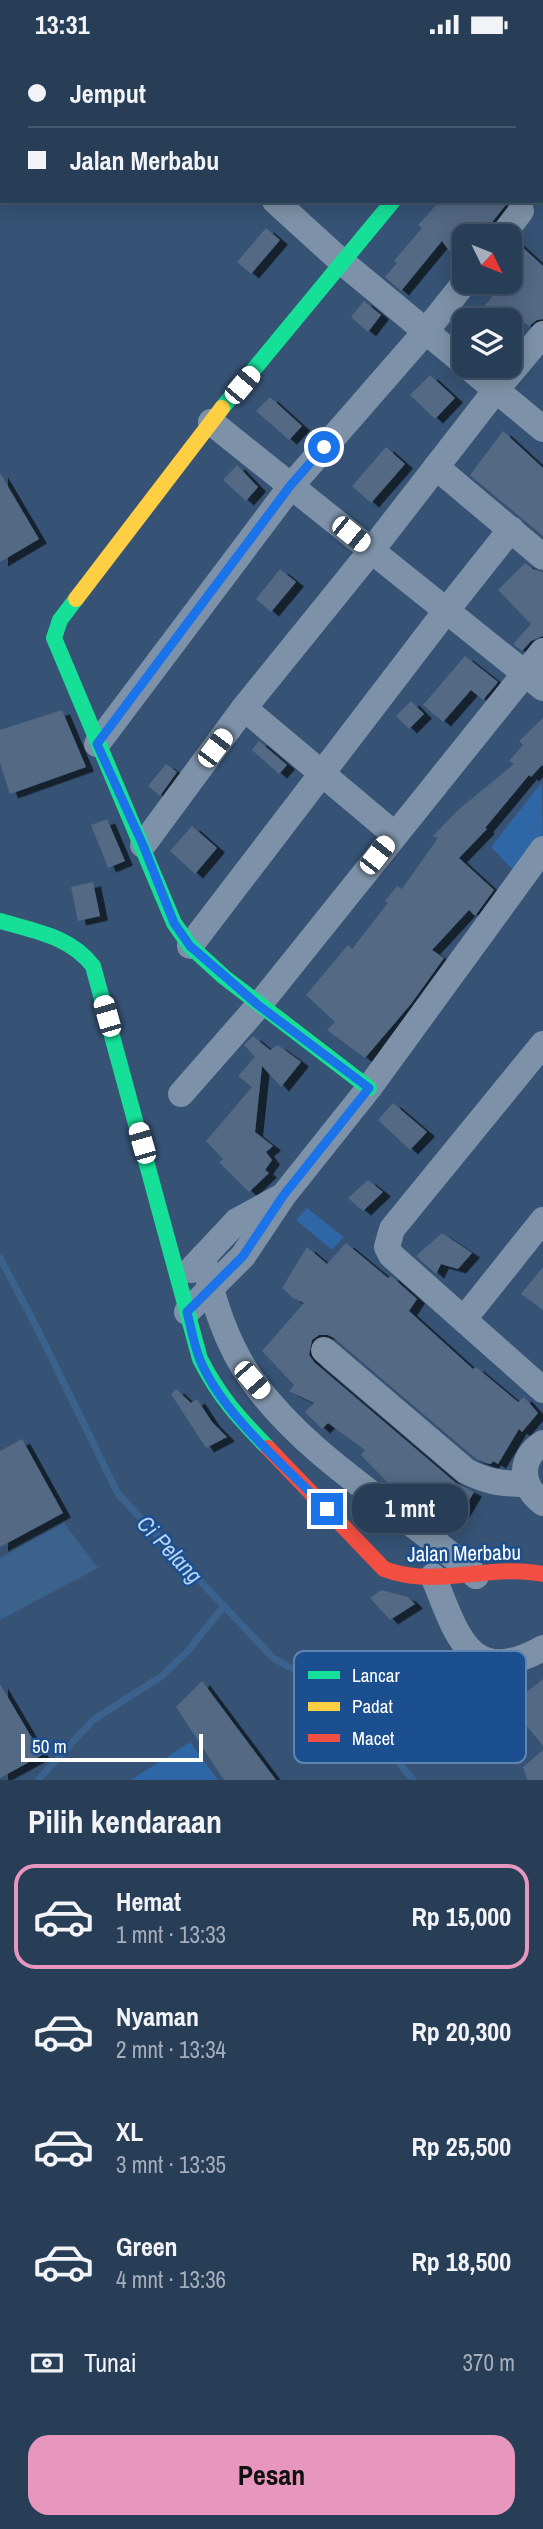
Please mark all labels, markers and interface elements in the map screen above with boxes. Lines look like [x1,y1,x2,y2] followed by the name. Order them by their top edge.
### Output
[35,7,90,42] text: 13:31
[70,76,146,111] text: Jemput
[70,143,219,178] text: Jalan Merbabu
[452,224,522,294] north arrow
[452,224,522,378] map controls
[452,308,522,378] button: layers
[221,362,264,408] car
[308,431,340,463] route start
[329,513,374,555] car
[194,725,237,771] car
[356,832,399,878] car
[92,993,123,1039] car
[127,1120,158,1166] car
[231,1357,274,1403] car
[352,1485,467,1533] callout: 1 mnt
[311,1493,343,1525] route end
[385,1493,435,1524] text: 1 mnt
[130,1508,210,1590] water label: Ci Pelang
[407,1538,521,1568] street label: Jalan Merbabu
[294,1651,526,1763] legend
[352,1662,400,1688] text: Lancar
[352,1693,393,1719] text: Padat
[352,1725,395,1751] text: Macet
[21,1731,203,1763] scale bar
[32,1733,67,1759] text: 50 m
[28,1800,222,1843] text: Pilih kendaraan
[116,1884,181,1919] text: Hemat
[32,1885,95,1948] icon: car
[411,1899,511,1934] text: Rp 15,000
[116,1919,226,1950] text: 1 mnt · 13:33
[116,1999,199,2034] text: Nyaman
[32,2000,95,2063] icon: car
[411,2014,511,2049] text: Rp 20,300
[116,2034,226,2065] text: 2 mnt · 13:34
[116,2114,143,2149] text: XL
[32,2115,95,2178] icon: car
[411,2129,511,2164] text: Rp 25,500
[116,2149,226,2180] text: 3 mnt · 13:35
[116,2229,178,2264] text: Green
[32,2230,95,2293] icon: car
[411,2244,511,2279] text: Rp 18,500
[116,2264,226,2295] text: 4 mnt · 13:36
[28,2344,66,2382] icon: cash
[84,2345,137,2380] text: Tunai
[463,2347,515,2378] text: 370 m
[28,2435,515,2515] button: Pesan

